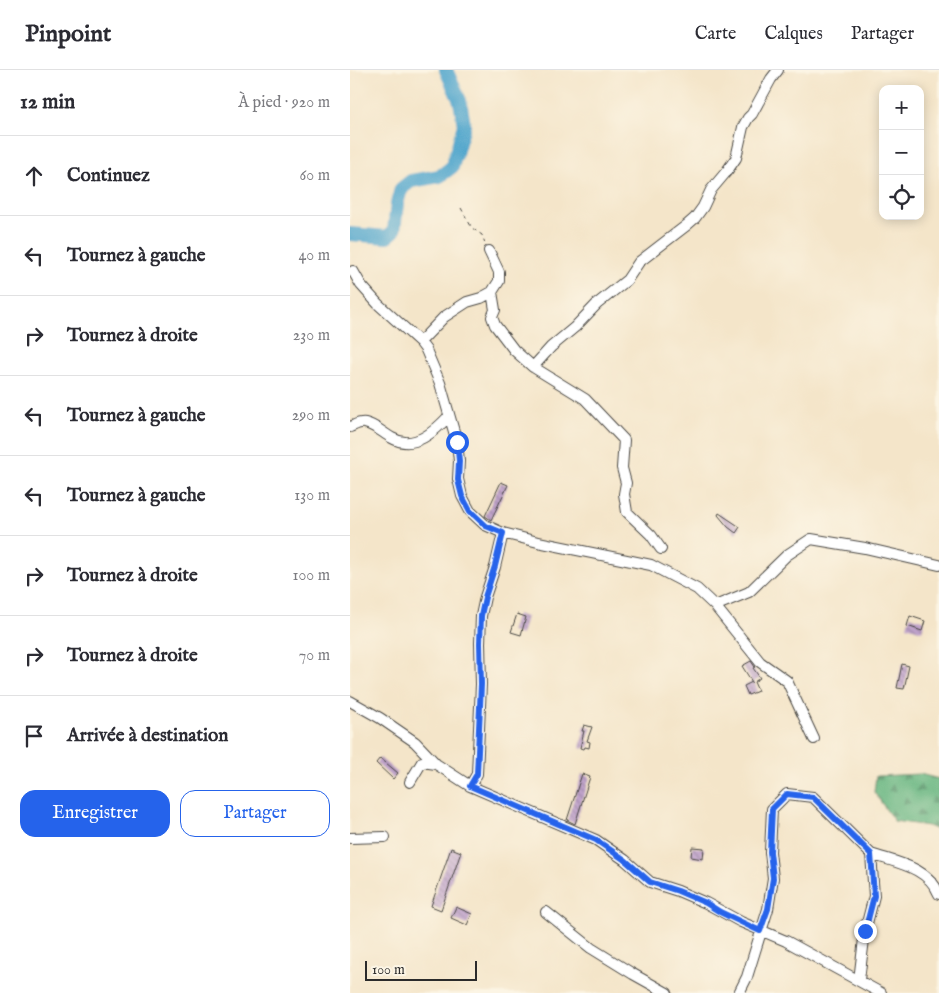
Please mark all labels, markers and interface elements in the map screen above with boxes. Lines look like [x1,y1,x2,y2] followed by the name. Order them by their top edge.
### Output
[25,19,111,50] text: Pinpoint
[695,23,736,46] text: Carte
[764,23,823,46] text: Calques
[851,23,914,46] text: Partager
[879,85,924,220] map controls
[879,85,924,130] button: +
[20,89,75,116] text: 12 min
[238,93,330,113] text: À pied · 920 m
[879,130,924,175] button: −
[20,162,48,190] icon: ahead
[67,164,150,188] text: Continuez
[300,166,330,186] text: 60 m
[879,175,924,220] button: locate
[20,242,48,270] icon: left
[67,244,206,268] text: Tournez à gauche
[298,246,330,266] text: 40 m
[20,322,48,350] icon: right
[67,324,198,348] text: Tournez à droite
[293,326,330,346] text: 230 m
[20,402,48,430] icon: left
[67,404,206,428] text: Tournez à gauche
[292,406,330,426] text: 290 m
[446,431,469,454] route start
[20,482,48,510] icon: left
[67,484,206,508] text: Tournez à gauche
[294,486,330,506] text: 130 m
[20,562,48,590] icon: right
[67,564,198,588] text: Tournez à droite
[293,566,330,586] text: 100 m
[20,642,48,670] icon: right
[67,644,198,668] text: Tournez à droite
[299,646,330,666] text: 70 m
[20,722,48,750] icon: arrive
[67,724,228,748] text: Arrivée à destination
[20,790,170,837] button: Enregistrer
[180,790,330,837] button: Partager
[854,920,877,943] route end
[365,958,478,981] scale bar
[372,961,405,979] text: 100 m

